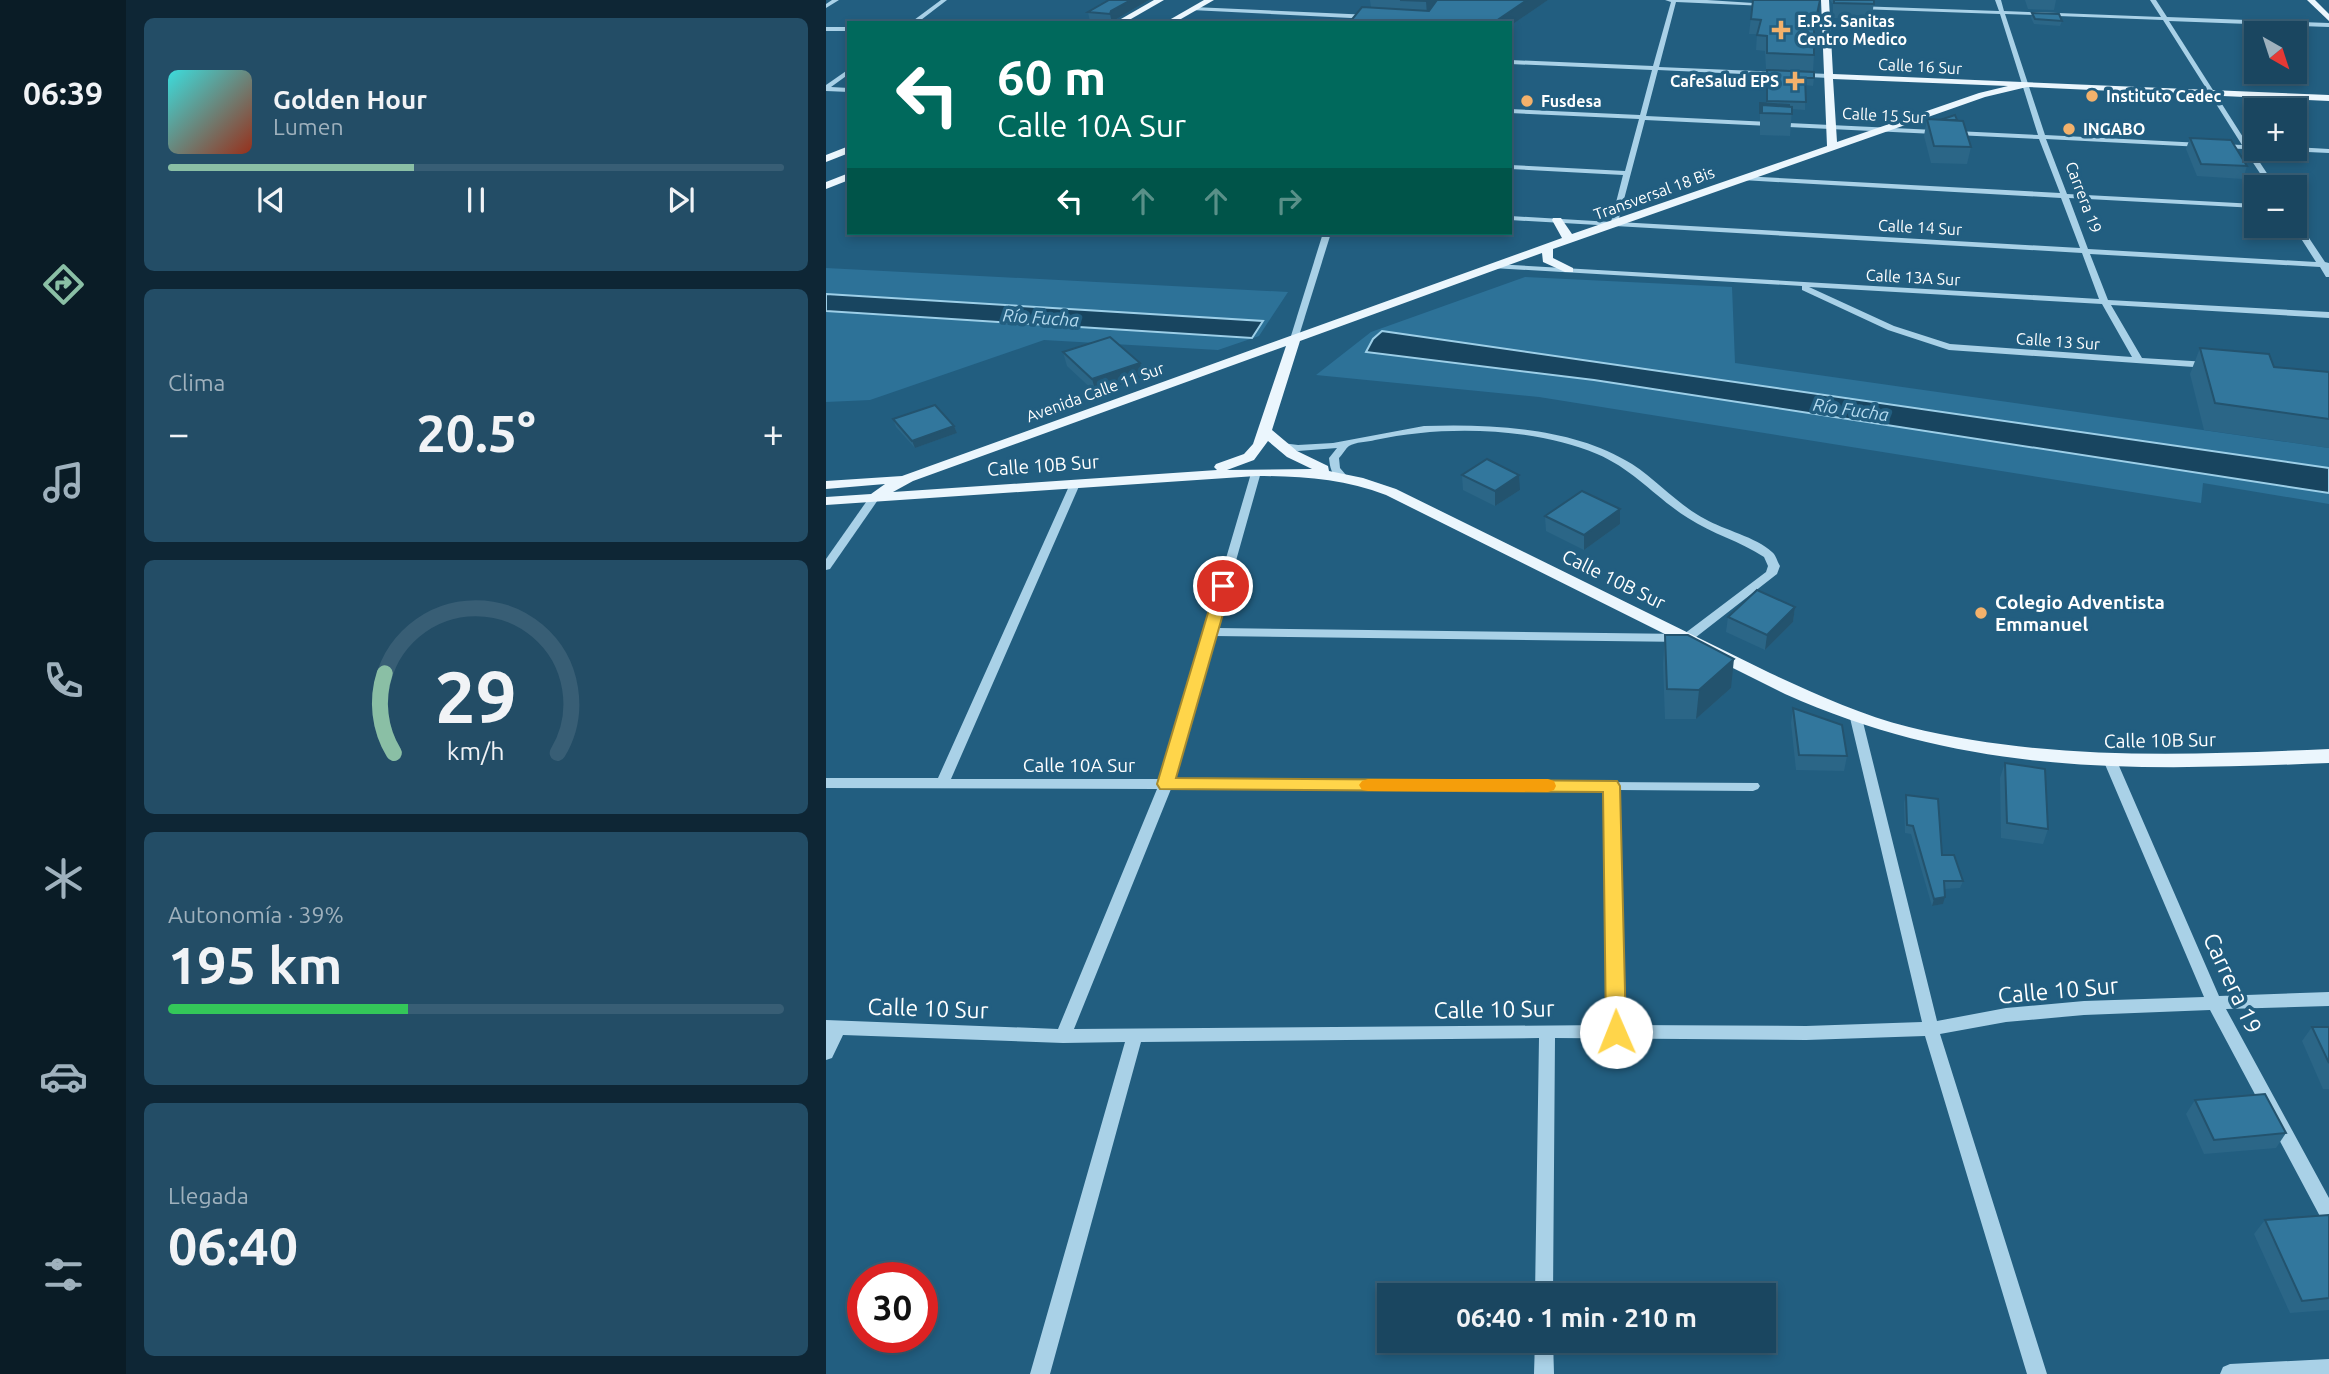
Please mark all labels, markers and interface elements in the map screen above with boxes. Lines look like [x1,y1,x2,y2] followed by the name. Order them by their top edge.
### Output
[1797,12,1907,48] place label: E.P.S. Sanitas Centro Medico
[1771,20,1791,40] marker: E.P.S. Sanitas Centro Medico
[2244,21,2306,84] north arrow
[2244,21,2307,238] map controls
[882,49,973,140] icon: left
[997,49,1106,104] text: 60 m
[1877,55,1963,77] street label: Calle 16 Sur
[1785,71,1805,91] marker: CafeSalud EPS
[1670,72,1779,90] place label: CafeSalud EPS
[23,75,103,111] text: 06:39
[273,85,427,114] text: Golden Hour
[2106,87,2221,105] place label: Instituto Cedec
[2084,88,2100,104] marker: Instituto Cedec
[1541,92,1602,110] place label: Fusdesa
[1519,93,1535,109] marker: Fusdesa
[2244,98,2307,161] button: +
[1841,104,1927,126] street label: Calle 15 Sur
[997,107,1186,143] text: Calle 10A Sur
[273,114,344,139] text: Lumen
[2083,120,2145,138] place label: INGABO
[2061,121,2077,137] marker: INGABO
[2062,159,2106,235] street label: Carrera 19
[1591,163,1717,223] street label: Transversal 18 Bis
[2244,175,2307,238] button: −
[252,181,290,219] icon: previous
[457,181,495,219] icon: pause
[662,181,700,219] icon: next
[1051,182,1089,220] icon: left
[1124,182,1162,220] icon: ahead
[1197,182,1235,220] icon: ahead
[1270,182,1308,220] icon: right
[1877,216,1963,238] street label: Calle 14 Sur
[39,260,88,309] icon: directions
[1865,266,1961,288] street label: Calle 13A Sur
[1002,304,1080,330] water label: Río Fucha
[2015,329,2101,353] street label: Calle 13 Sur
[1024,359,1166,425] street label: Avenida Calle 11 Sur
[168,370,225,395] text: Clima
[1812,394,1891,424] water label: Río Fucha
[416,404,536,462] text: 20.5°
[168,412,189,454] text: −
[763,412,784,454] text: +
[986,450,1100,480] street label: Calle 10B Sur
[39,458,88,507] icon: music
[1559,545,1669,613] street label: Calle 10B Sur
[1193,556,1253,616] pin
[1204,567,1242,605] icon: arrive
[1995,591,2165,635] place label: Colegio Adventista Emmanuel
[1973,605,1989,621] marker: Colegio Adventista Emmanuel
[435,655,517,737] text: 29
[39,656,88,705] icon: phone
[2104,728,2216,752] street label: Calle 10B Sur
[447,737,505,765] text: km/h
[1023,754,1135,776] street label: Calle 10A Sur
[39,854,88,903] icon: climate
[168,902,344,927] text: Autonomía · 39%
[2199,929,2267,1037] street label: Carrera 19
[168,936,342,994] text: 195 km
[1997,972,2120,1008] street label: Calle 10 Sur
[867,993,989,1023] street label: Calle 10 Sur
[1433,995,1555,1023] street label: Calle 10 Sur
[1579,995,1653,1069] position arrow
[39,1052,88,1101] icon: car
[168,1183,249,1208] text: Llegada
[168,1217,298,1275] text: 06:40
[39,1250,88,1299] icon: filters
[847,1262,938,1353] speed limit sign: 30
[1456,1303,1697,1332] text: 06:40 · 1 min · 210 m

